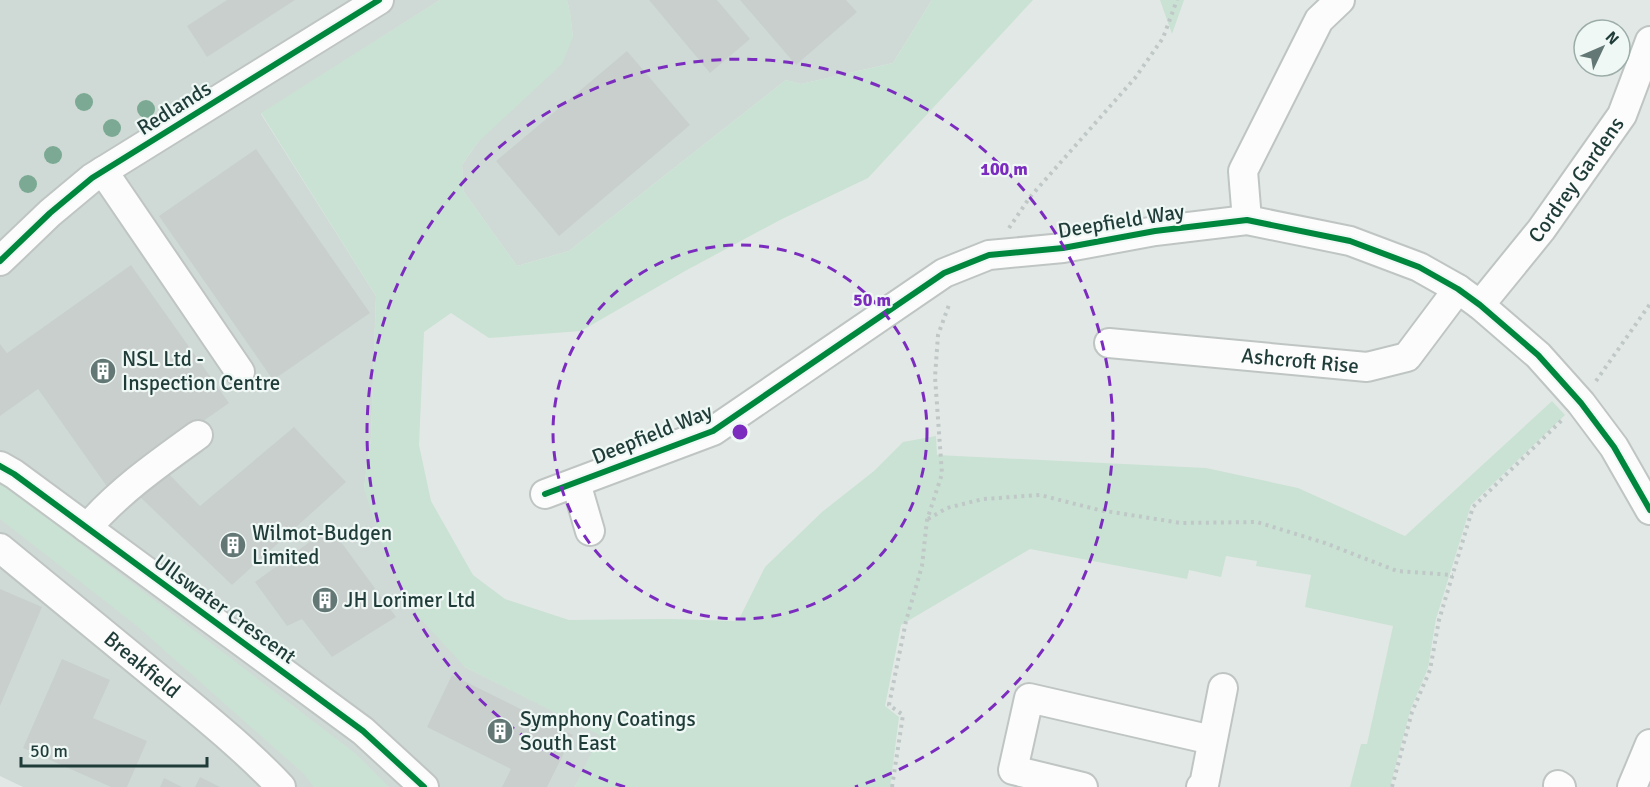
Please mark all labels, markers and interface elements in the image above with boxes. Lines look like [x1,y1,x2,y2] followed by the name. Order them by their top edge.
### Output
[1572,18,1632,78] north arrow
[1601,27,1623,49] text: N
[132,75,216,141] street label: Redlands
[1523,112,1630,248] street label: Cordrey Gardens
[980,158,1028,180] text: 100 m
[1056,198,1186,244] street label: Deepfield Way
[853,289,891,311] text: 50 m
[1240,342,1360,379] street label: Ashcroft Rise
[122,346,280,396] place label: NSL Ltd - Inspection Centre
[88,356,118,386] building icon: NSL Ltd - Inspection Centre
[588,398,716,470] street label: Deepfield Way
[730,422,750,442] centre of rings
[252,520,392,570] place label: Wilmot-Budgen Limited
[218,530,248,560] building icon: Wilmot-Budgen Limited
[149,549,301,669] street label: Ullswater Crescent
[310,585,340,615] building icon: JH Lorimer Ltd
[344,587,475,613] place label: JH Lorimer Ltd
[99,626,186,704] street label: Breakfield
[520,706,696,756] place label: Symphony Coatings South East
[485,716,515,746] building icon: Symphony Coatings South East
[21,730,207,768] scale bar
[30,740,68,762] text: 50 m

